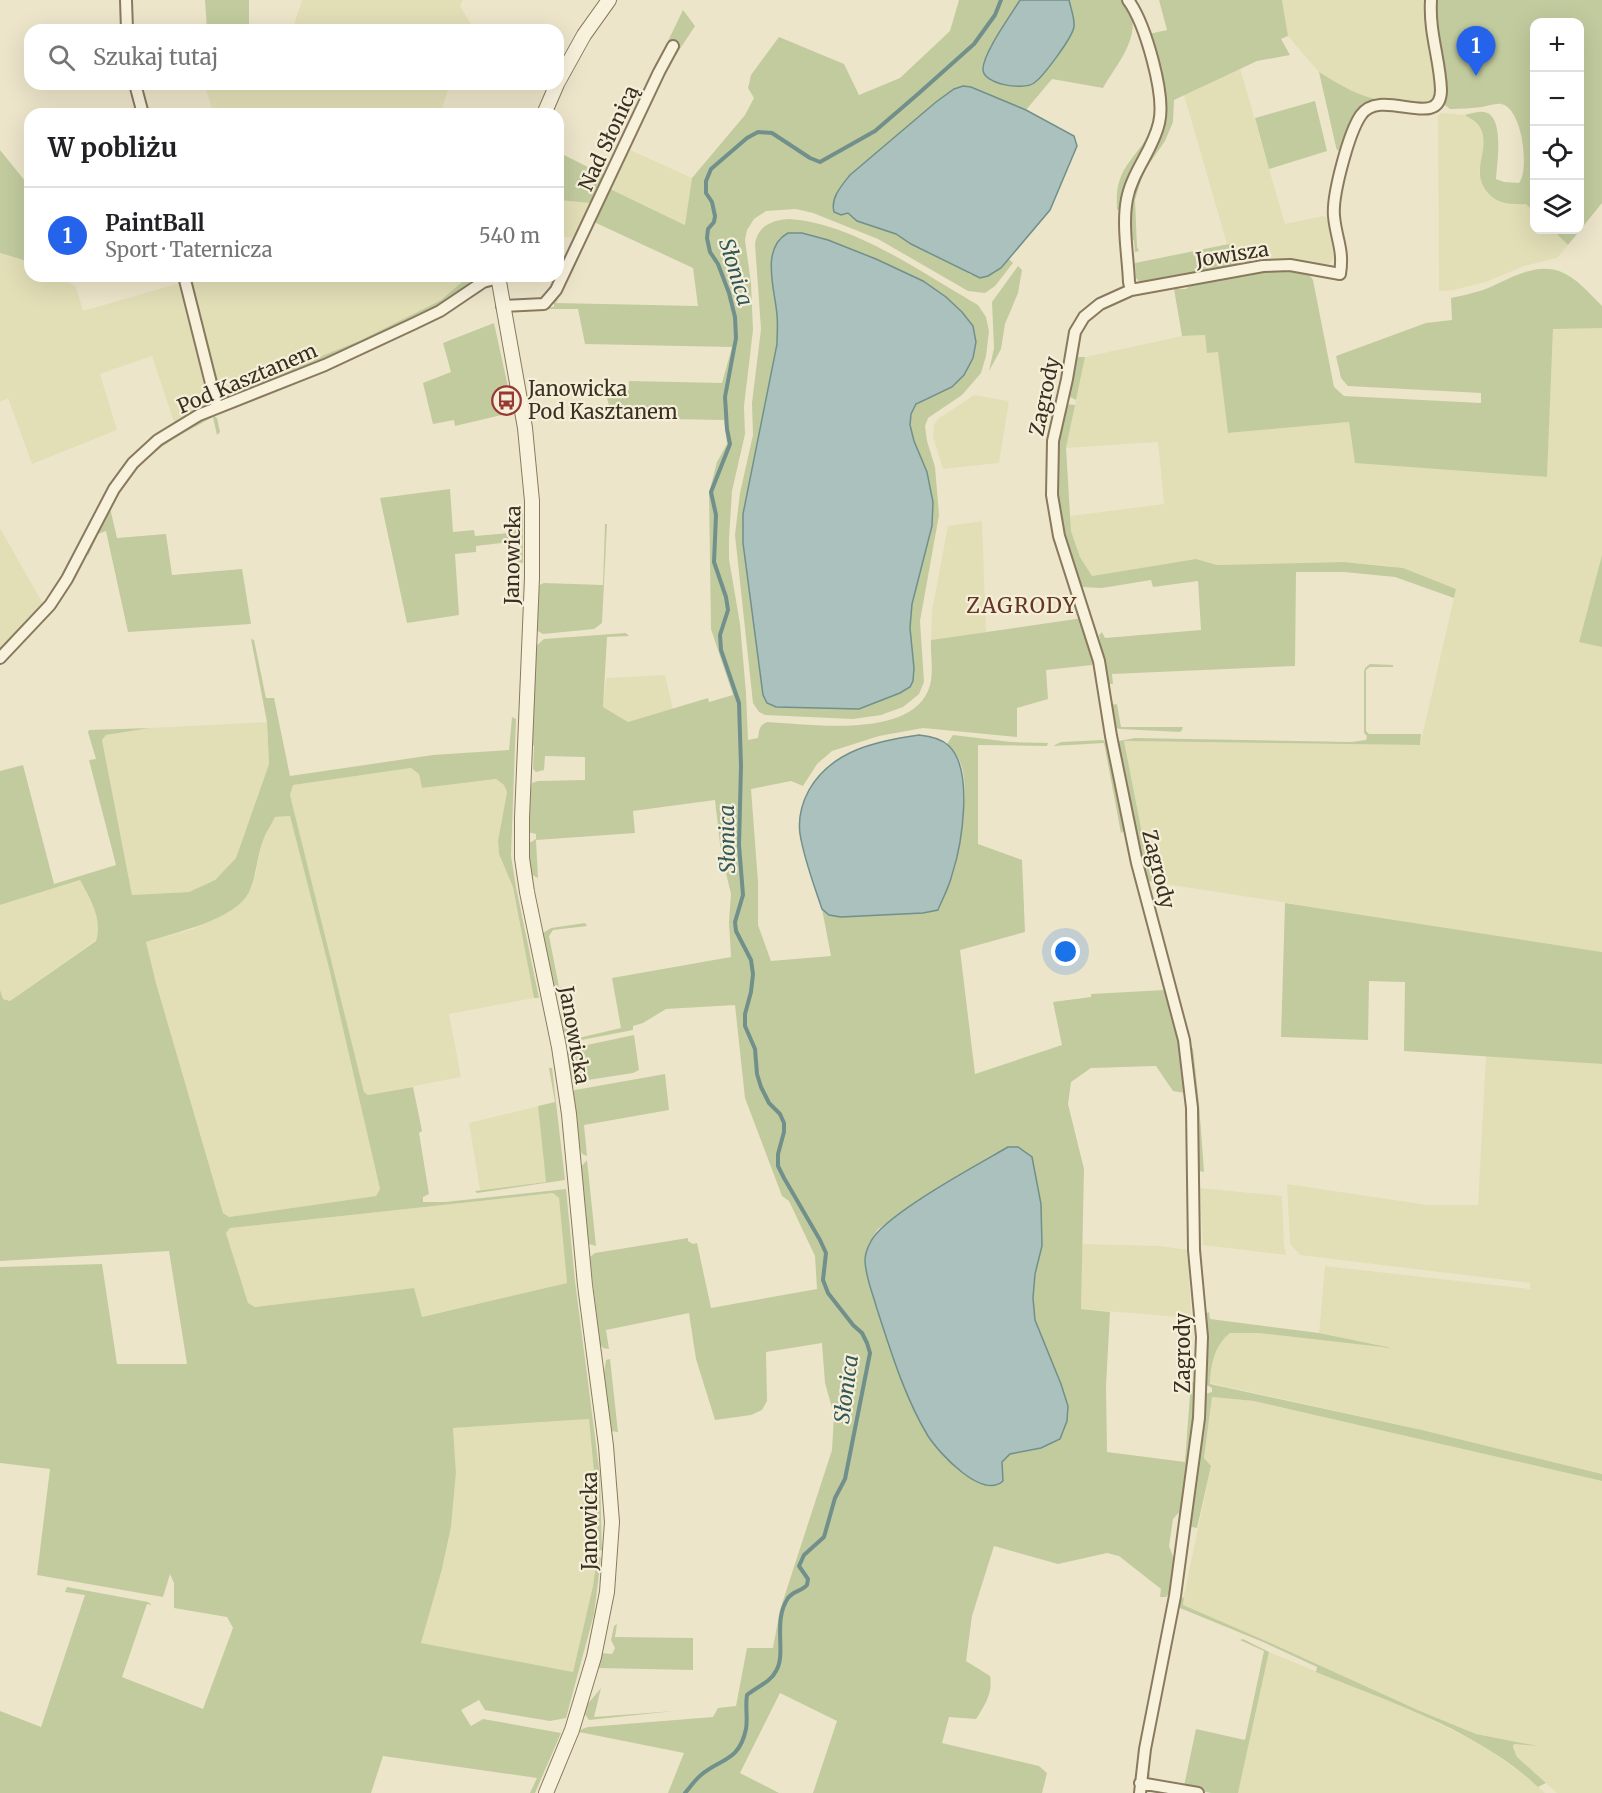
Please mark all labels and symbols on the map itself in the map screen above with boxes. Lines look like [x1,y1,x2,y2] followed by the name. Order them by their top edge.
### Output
[1456,26,1496,76] pin: 1
[573,81,643,195] street label: Nad Słonicą
[713,235,759,309] water label: Słonica
[1193,236,1271,272] street label: Jowisza
[173,337,321,419] street label: Pod Kasztanem
[1023,354,1065,438] street label: Zagrody
[527,376,678,424] place label: Janowicka Pod Kasztanem
[491,384,523,416] bus stop icon: Janowicka Pod Kasztanem
[499,505,525,606] street label: Janowicka
[966,592,1078,619] district label: ZAGRODY
[713,804,741,874] water label: Słonica
[1137,827,1181,911] street label: Zagrody
[1051,937,1080,966] your location
[554,983,596,1086] street label: Janowicka
[1170,1312,1195,1393] street label: Zagrody
[828,1353,864,1425] water label: Słonica
[577,1471,602,1572] street label: Janowicka

